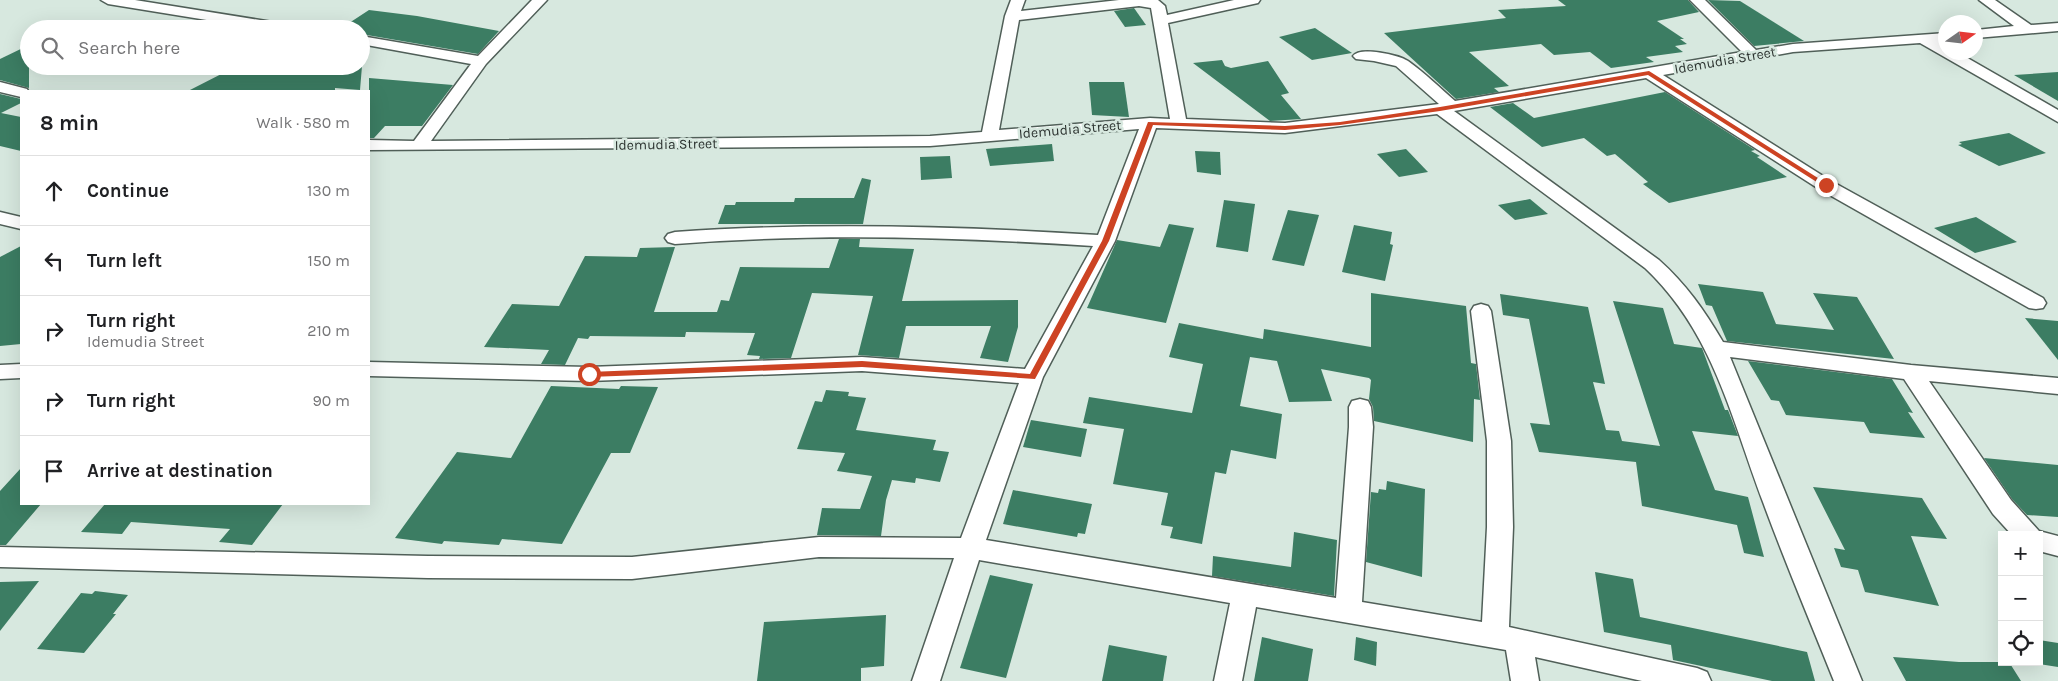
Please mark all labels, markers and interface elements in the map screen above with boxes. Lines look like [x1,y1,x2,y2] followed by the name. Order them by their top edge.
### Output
[1938,15,1983,60] north arrow
[20,20,370,75] search box
[38,34,66,62] icon: search
[78,37,180,59] text: Search here
[1673,43,1777,78] street label: Idemudia Street
[40,111,99,135] text: 8 min
[256,113,350,132] text: Walk · 580 m
[1018,117,1122,142] street label: Idemudia Street
[614,135,718,154] street label: Idemudia Street
[1815,174,1838,197] route end
[40,177,68,205] icon: ahead
[87,180,169,202] text: Continue
[307,181,350,200] text: 130 m
[40,247,68,275] icon: left
[87,250,162,272] text: Turn left
[307,251,350,270] text: 150 m
[87,310,176,332] text: Turn right
[40,317,68,345] icon: right
[307,321,350,340] text: 210 m
[87,332,205,351] text: Idemudia Street
[578,363,601,386] route start
[40,387,68,415] icon: right
[87,390,176,412] text: Turn right
[312,391,350,410] text: 90 m
[40,457,68,485] icon: arrive
[87,460,273,482] text: Arrive at destination
[1998,531,2043,666] map controls
[1998,531,2043,576] button: +
[1998,576,2043,621] button: −
[1998,621,2043,666] button: locate

